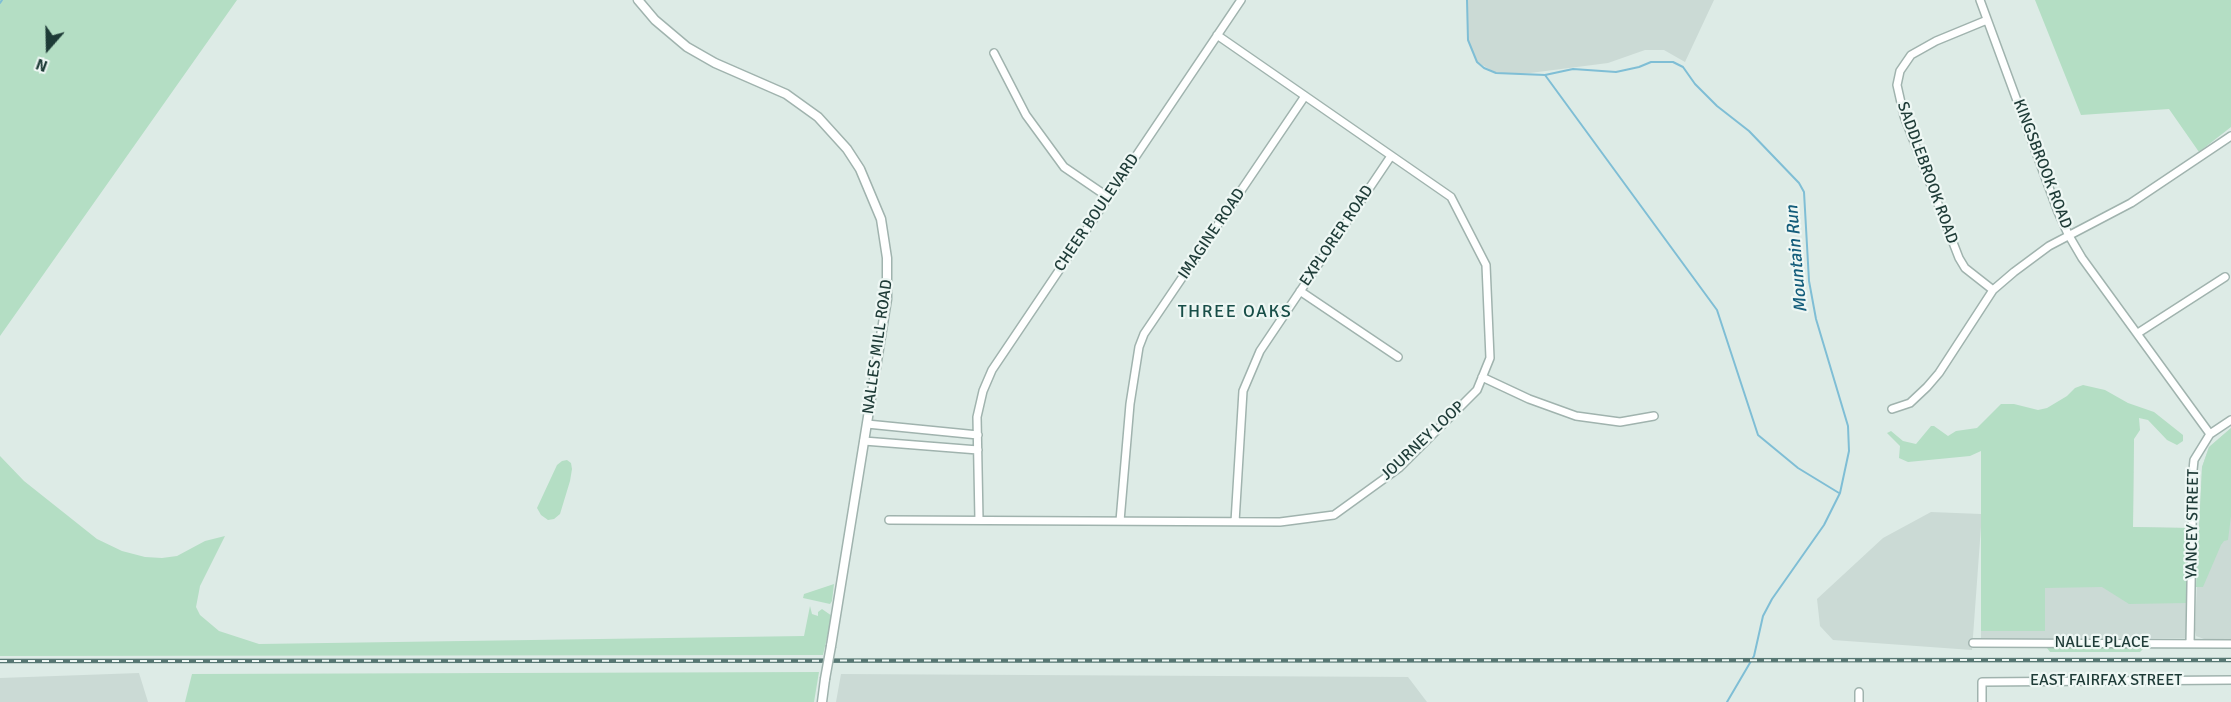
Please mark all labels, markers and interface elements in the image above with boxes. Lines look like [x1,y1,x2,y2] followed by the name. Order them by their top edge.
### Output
[18,18,78,78] north arrow
[33,54,51,76] text: N
[2008,96,2076,232] street label: KINGSBROOK ROAD
[1892,99,1962,247] street label: SADDLEBROOK ROAD
[1050,150,1144,276] street label: CHEER BOULEVARD
[1296,182,1378,290] street label: EXPLORER ROAD
[1175,185,1249,283] street label: IMAGINE ROAD
[1782,204,1812,314] water label: Mountain Run
[859,278,897,416] street label: NALLES MILL ROAD
[1178,301,1292,323] district label: THREE OAKS
[1377,397,1469,485] street label: JOURNEY LOOP
[2182,469,2204,579] street label: YANCEY STREET
[2054,633,2150,653] street label: NALLE PLACE
[2030,671,2182,691] street label: EAST FAIRFAX STREET

